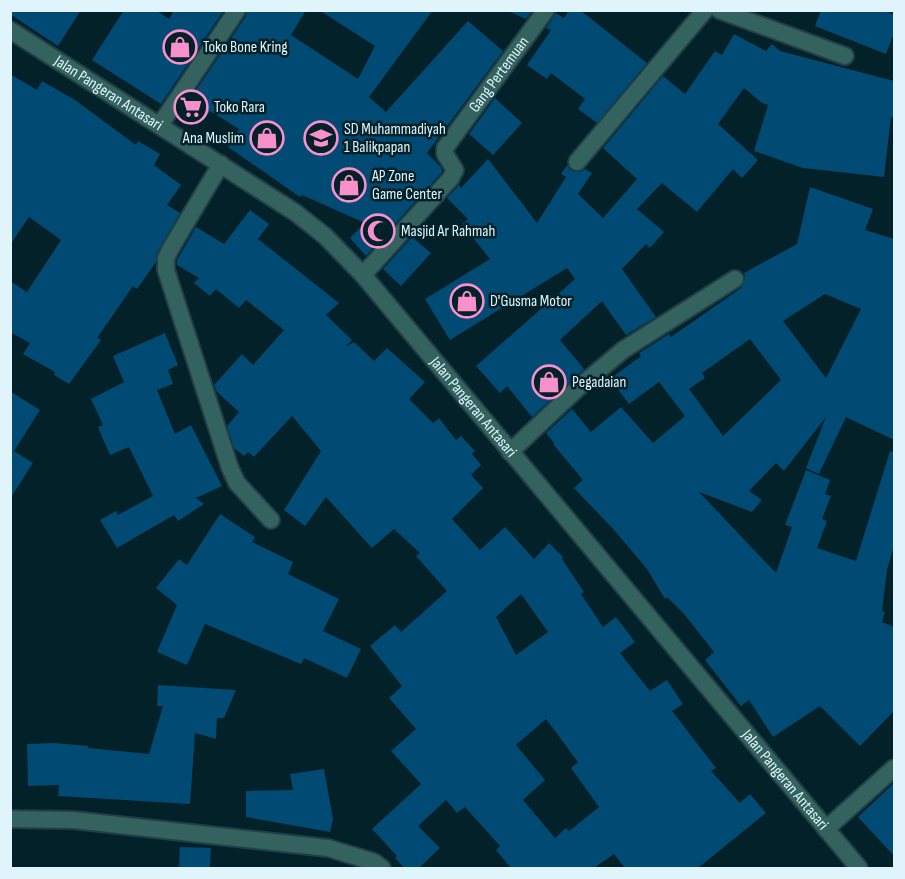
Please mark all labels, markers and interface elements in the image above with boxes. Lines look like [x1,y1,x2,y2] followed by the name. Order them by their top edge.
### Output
[162,29,198,65] shop icon: Toko Bone Kring
[465,33,533,116] street label: Gang Pertemuan
[203,38,288,57] place label: Toko Bone Kring
[50,51,166,135] street label: Jalan Pangeran Antasari
[173,89,209,125] supermarket icon: Toko Rara
[214,98,265,117] place label: Toko Rara
[249,120,285,156] shop icon: Ana Muslim
[303,120,339,156] school or university icon: SD Muhammadiyah 1 Balikpapan
[344,120,446,157] place label: SD Muhammadiyah 1 Balikpapan
[182,129,244,148] place label: Ana Muslim
[331,167,367,203] shop icon: AP Zone Game Center
[371,167,443,204] place label: AP Zone Game Center
[360,213,396,249] mosque icon: Masjid Ar Rahmah
[401,222,495,241] place label: Masjid Ar Rahmah
[449,283,485,319] shop icon: D'Gusma Motor
[490,292,572,311] place label: D'Gusma Motor
[425,352,521,461] street label: Jalan Pangeran Antasari
[531,364,567,400] shop icon: Pegadaian
[572,373,626,392] place label: Pegadaian
[737,725,833,834] street label: Jalan Pangeran Antasari

